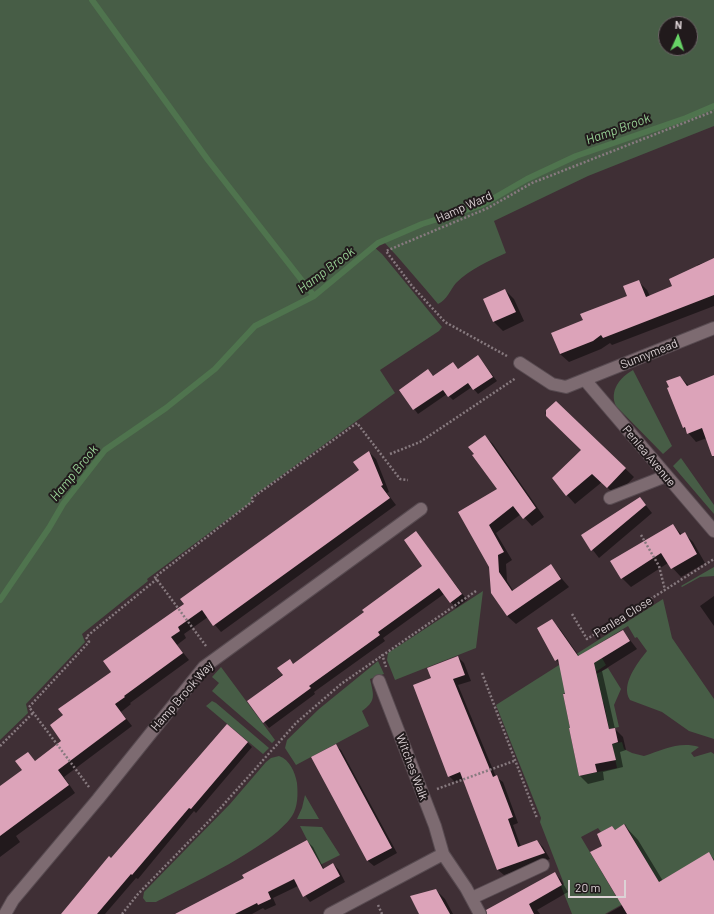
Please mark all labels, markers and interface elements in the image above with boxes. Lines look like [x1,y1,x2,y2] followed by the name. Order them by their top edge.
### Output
[658,16,698,56] north arrow
[675,18,683,31] text: N
[584,110,652,148] water label: Hamp Brook
[434,188,494,226] street label: Hamp Ward
[294,243,358,297] water label: Hamp Brook
[618,336,680,372] street label: Sunnymead
[619,422,679,490] street label: Penlea Avenue
[47,442,101,504] water label: Hamp Brook
[591,593,655,641] street label: Penlea Close
[148,658,216,734] street label: Hamp Brook Way
[393,732,431,802] street label: Witches Walk
[570,872,628,898] scale bar
[575,880,601,894] text: 20 m

